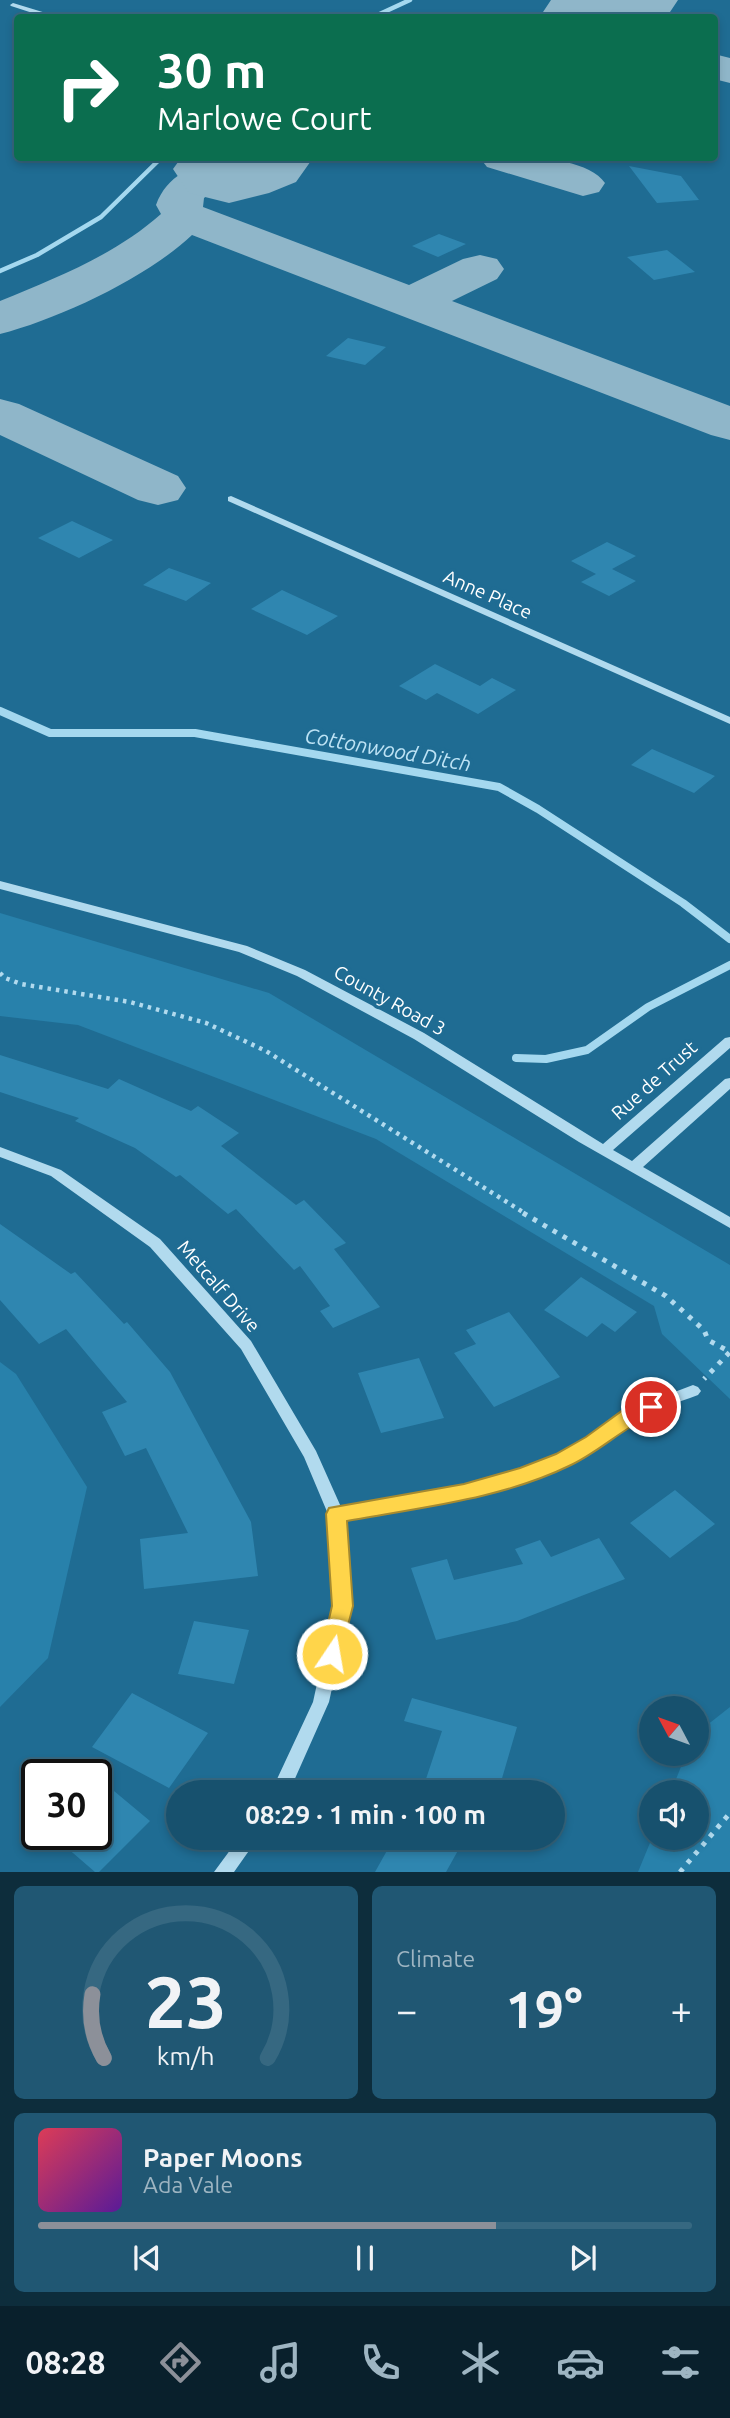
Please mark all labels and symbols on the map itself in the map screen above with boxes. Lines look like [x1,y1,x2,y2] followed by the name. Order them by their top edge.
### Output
[440,565,536,623] street label: Anne Place
[303,723,473,775] water label: Cottonwood Ditch
[330,960,450,1040] street label: County Road 3
[607,1036,702,1124] street label: Rue de Trust
[173,1236,265,1336] street label: Metcalf Drive
[621,1377,681,1437] pin
[295,1617,369,1691] position arrow
[639,1696,709,1766] north arrow
[21,1759,112,1850] speed limit sign: 30

